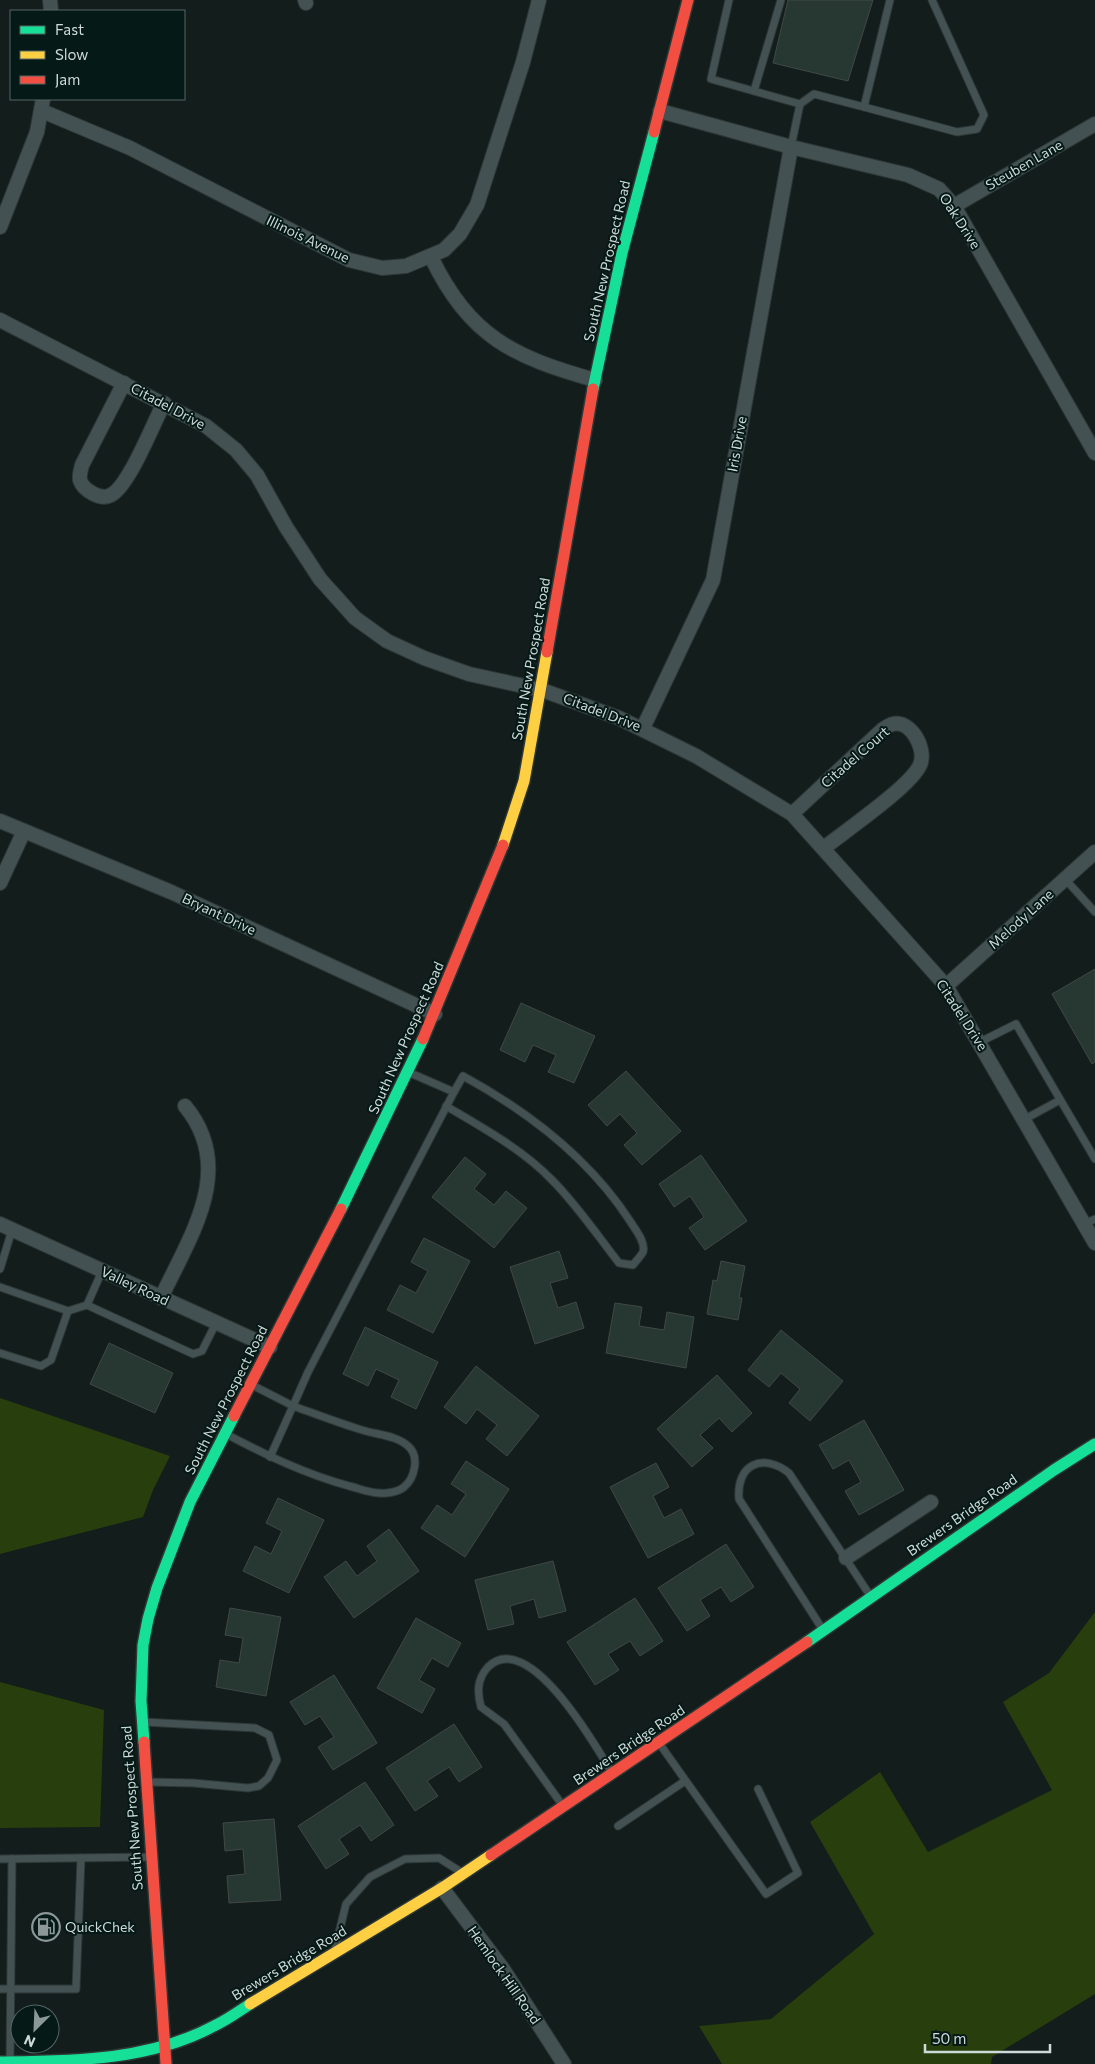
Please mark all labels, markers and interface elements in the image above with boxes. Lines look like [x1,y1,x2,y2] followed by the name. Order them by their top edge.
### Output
[10,10,185,100] legend
[55,20,84,38] text: Fast
[55,45,88,63] text: Slow
[55,70,80,88] text: Jam
[982,136,1065,193] street label: Steuben Lane
[580,179,633,343] street label: South New Prospect Road
[936,190,985,252] street label: Oak Drive
[264,211,353,266] street label: Illinois Avenue
[128,379,208,432] street label: Citadel Drive
[723,415,750,473] street label: Iris Drive
[508,576,553,742] street label: South New Prospect Road
[561,689,643,734] street label: Citadel Drive
[817,722,893,791] street label: Citadel Court
[985,885,1057,952] street label: Melody Lane
[180,889,259,938] street label: Bryant Drive
[364,959,447,1117] street label: South New Prospect Road
[933,976,992,1054] street label: Citadel Drive
[98,1262,172,1309] street label: Valley Road
[181,1322,271,1477] street label: South New Prospect Road
[903,1470,1020,1559] street label: Brewers Bridge Road
[570,1701,688,1788] street label: Brewers Bridge Road
[117,1725,146,1891] street label: South New Prospect Road
[31,1912,61,1942] fuel station icon: QuickChek
[65,1918,135,1935] place label: QuickChek
[228,1922,349,2004] street label: Brewers Bridge Road
[464,1922,545,2027] street label: Hemlock Hill Road
[10,2004,60,2054] north arrow
[925,2022,1050,2054] scale bar
[932,2029,966,2047] text: 50 m
[21,2031,38,2051] text: N

